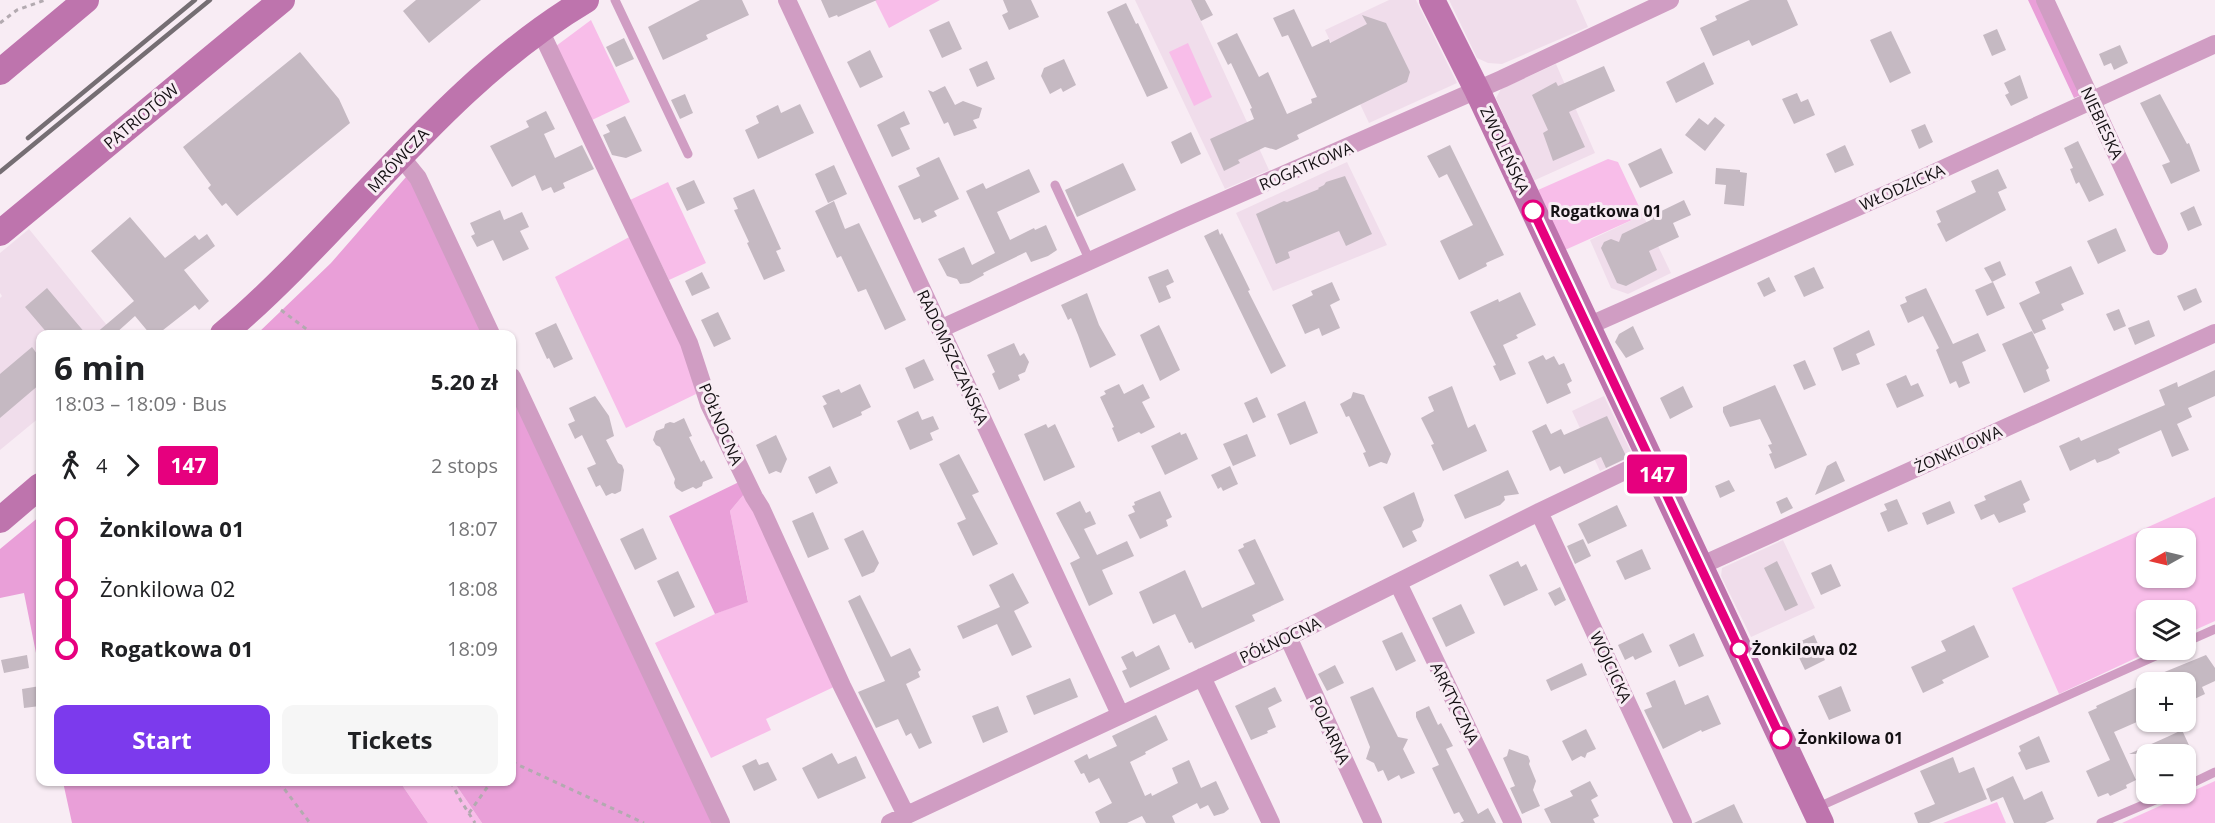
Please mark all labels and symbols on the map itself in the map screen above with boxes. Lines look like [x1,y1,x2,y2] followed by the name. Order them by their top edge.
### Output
[99,78,183,154] street label: PATRIOTÓW
[2076,83,2129,164] street label: NIEBIESKA
[1475,103,1535,198] street label: ZWOLEŃSKA
[362,122,434,197] street label: MRÓWCZA
[1256,136,1357,196] street label: ROGATKOWA
[1856,158,1949,216] street label: WŁODZICKA
[1522,200,1544,222] marker: Rogatkowa 01
[1550,200,1662,222] place label: Rogatkowa 01
[912,286,994,429] street label: RADOMSZCZAŃSKA
[694,380,748,469] street label: PÓŁNOCNA
[1911,420,2006,478] street label: ŻONKILOWA
[1622,454,1692,494] line badge: 147
[2136,528,2196,588] north arrow
[1236,611,1325,668] street label: PÓŁNOCNA
[1585,628,1637,707] street label: WÓJCICKA
[1752,638,1857,660] place label: Żonkilowa 02
[1730,640,1748,658] marker: Żonkilowa 02
[1426,658,1485,749] street label: ARKTYCZNA
[1305,692,1356,768] street label: POLARNA
[1770,727,1792,749] marker: Żonkilowa 01
[1798,727,1903,749] place label: Żonkilowa 01

